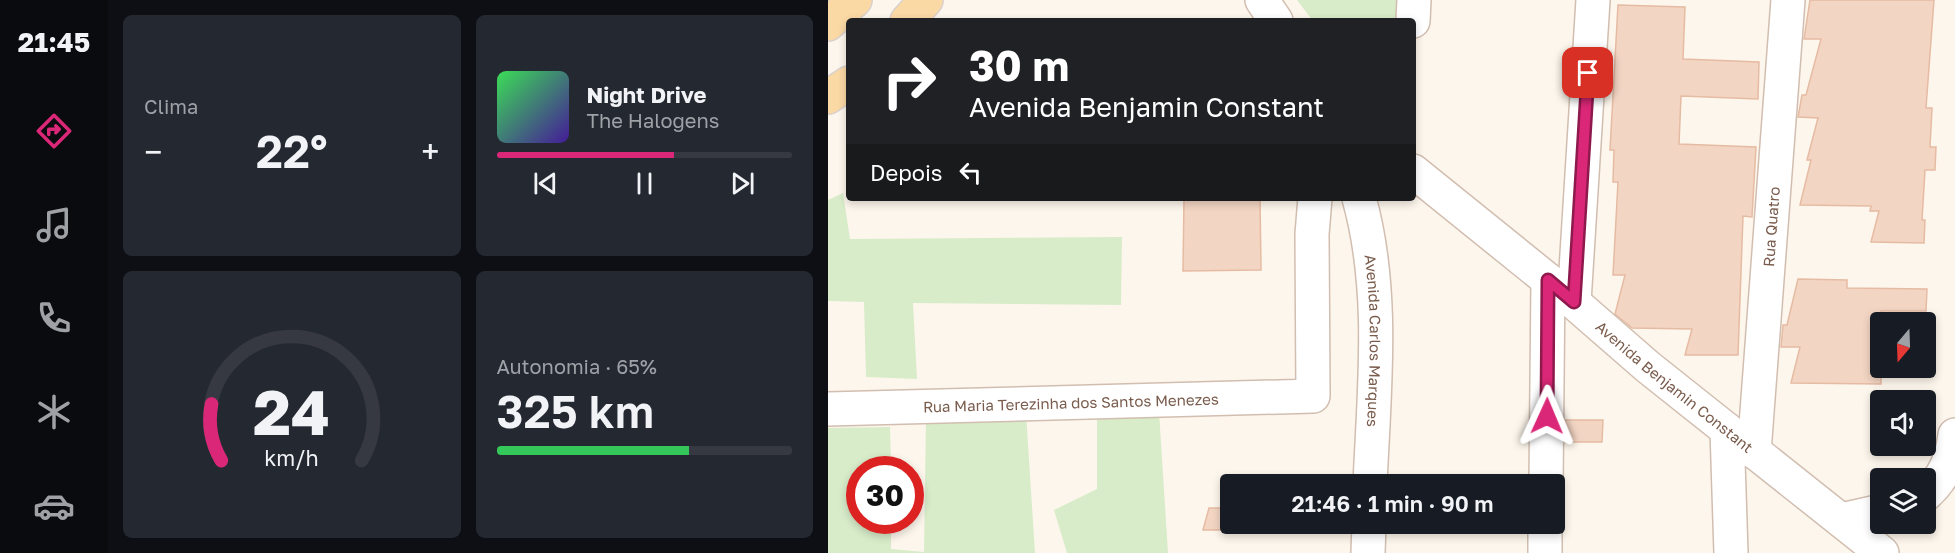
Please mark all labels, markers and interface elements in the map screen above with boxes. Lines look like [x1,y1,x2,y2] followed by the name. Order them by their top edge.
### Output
[18,26,90,58] text: 21:45
[969,40,1069,90] text: 30 m
[870,42,948,120] icon: right
[1562,47,1613,98] pin
[1571,56,1604,89] icon: arrive
[587,81,706,108] text: Night Drive
[969,91,1324,123] text: Avenida Benjamin Constant
[144,94,198,118] text: Clima
[587,108,719,132] text: The Halogens
[33,110,75,152] icon: directions
[256,124,327,178] text: 22°
[144,132,162,171] text: −
[421,132,440,171] text: +
[954,156,987,189] icon: left
[870,159,942,186] text: Depois
[529,167,562,200] icon: previous
[628,167,661,200] icon: pause
[726,167,759,200] icon: next
[1759,186,1783,267] street label: Rua Quatro
[33,204,75,246] icon: music
[1362,253,1385,427] street label: Avenida Carlos Marques
[33,297,75,339] icon: phone
[1870,312,1936,378] north arrow
[1870,312,1936,534] map controls
[1592,317,1757,456] street label: Avenida Benjamin Constant
[497,354,657,378] text: Autonomia · 65%
[253,374,330,449] text: 24
[497,384,654,438] text: 325 km
[1515,384,1579,448] position arrow
[923,390,1219,415] street label: Rua Maria Terezinha dos Santos Menezes
[1870,390,1936,456] button: sound
[33,391,75,433] icon: climate
[264,446,319,472] text: km/h
[846,456,924,534] speed limit sign: 30
[1870,468,1936,534] button: layers
[33,485,75,527] icon: car
[1292,490,1493,517] text: 21:46 · 1 min · 90 m

